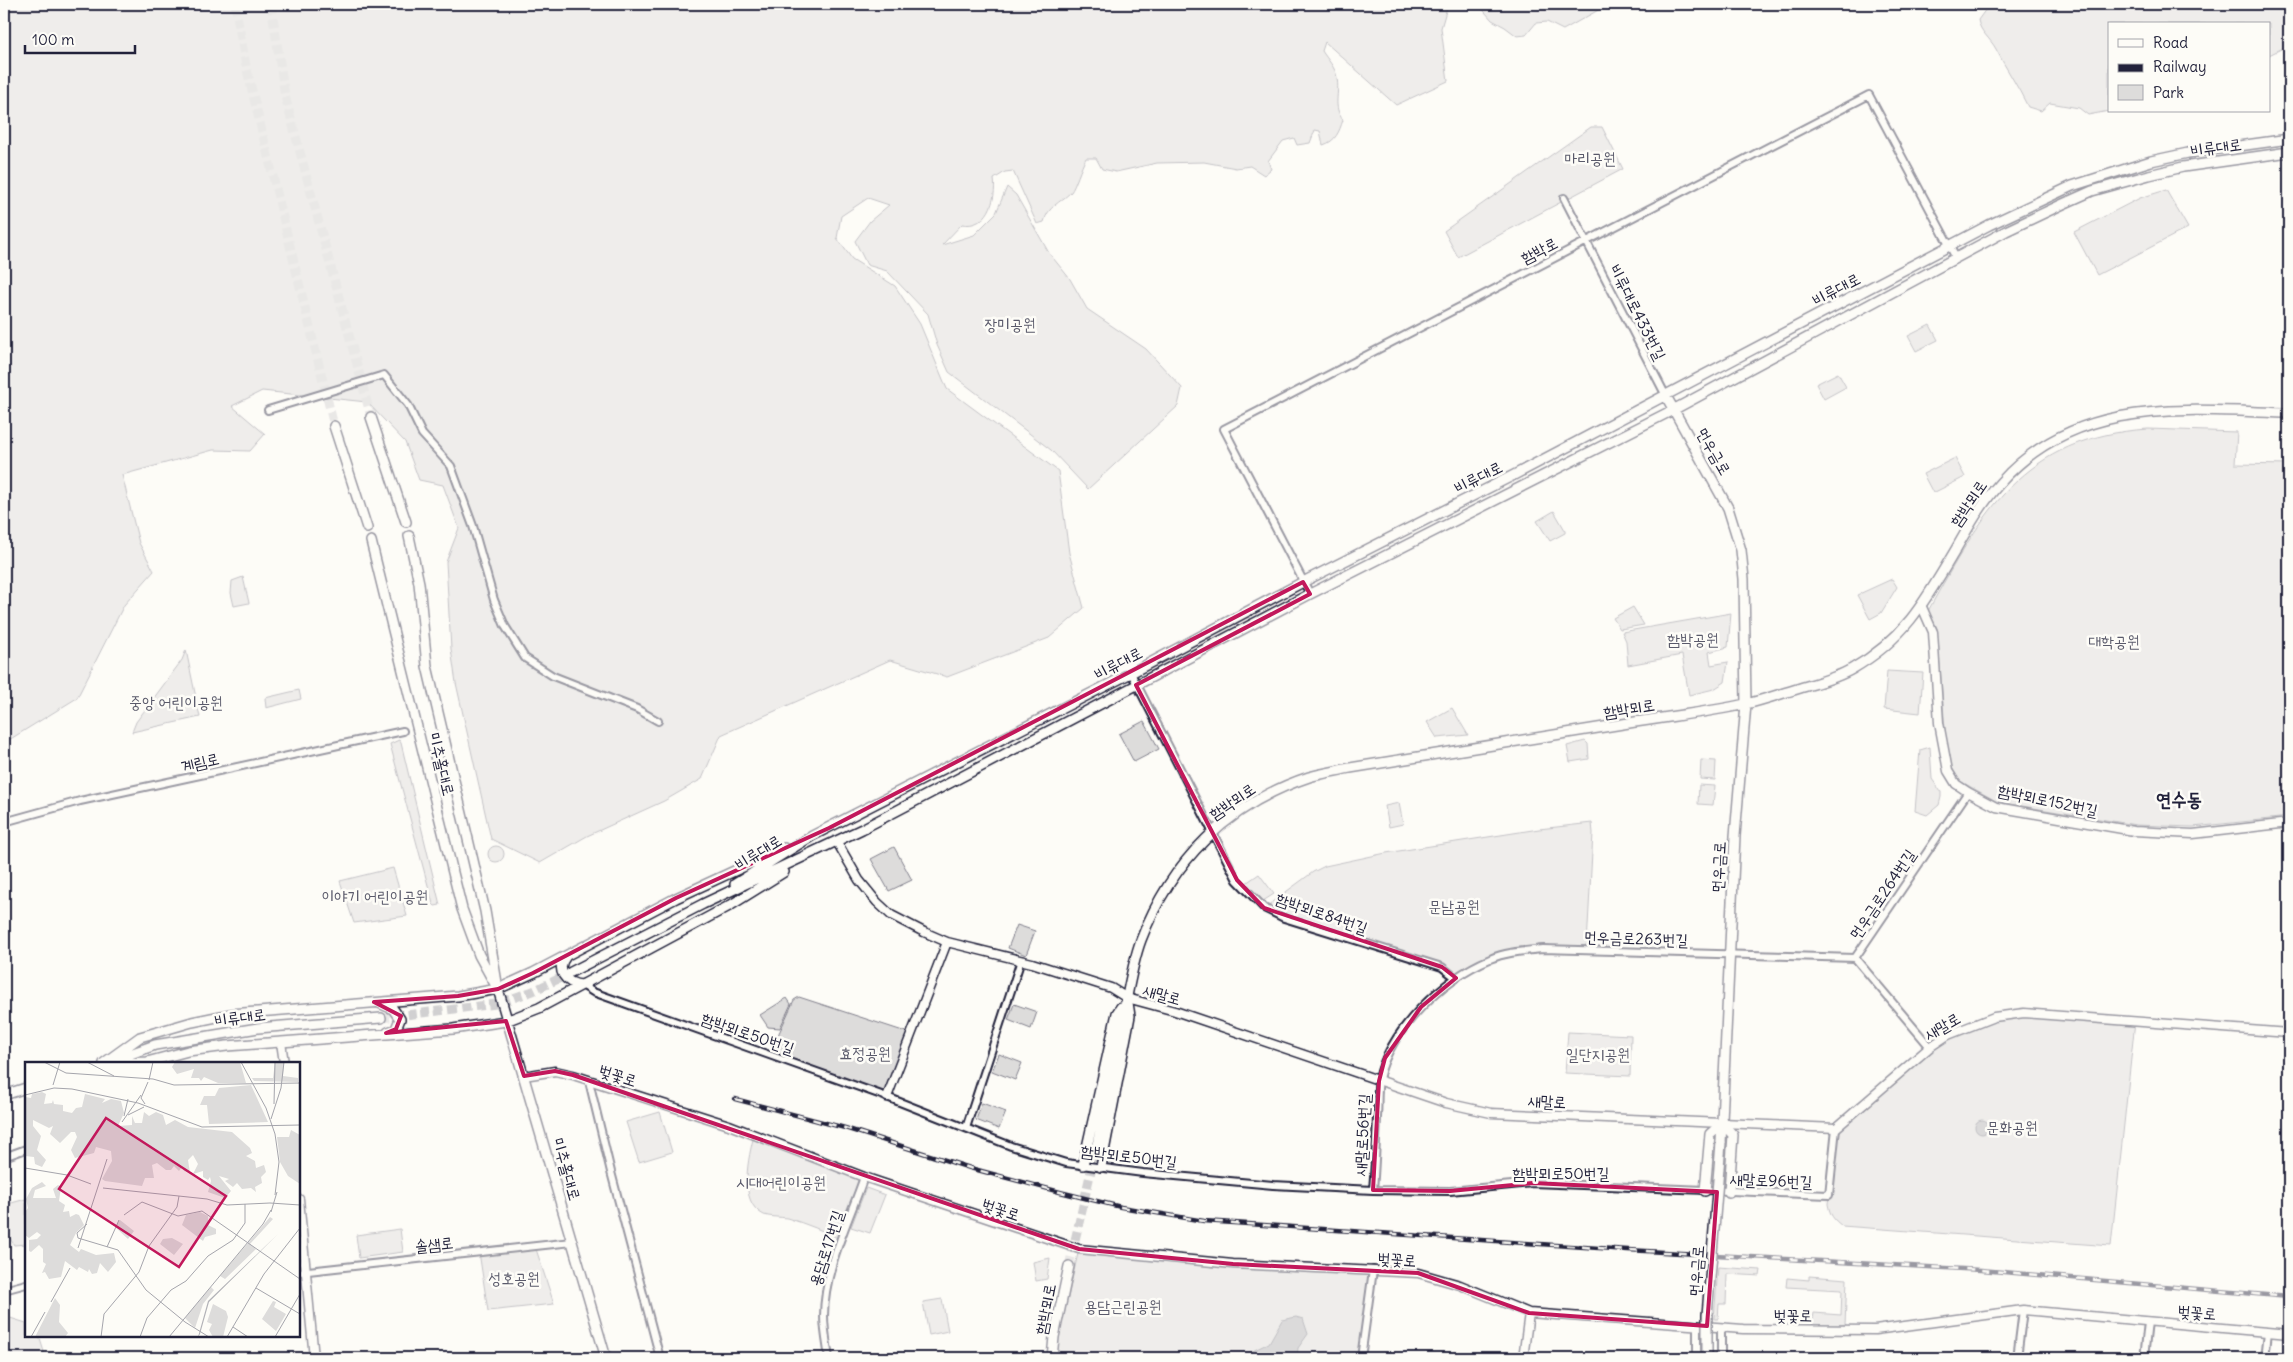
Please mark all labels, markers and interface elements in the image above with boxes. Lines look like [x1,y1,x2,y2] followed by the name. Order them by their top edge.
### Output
[25,22,135,54] scale bar
[2108,22,2270,112] legend
[32,30,74,49] text: 100 m
[2153,33,2188,52] text: Road
[2153,57,2207,76] text: Railway
[2153,83,2184,102] text: Park
[2189,134,2243,160] street label: 비류대로
[1564,148,1616,168] park label: 마리공원
[1517,232,1561,268] street label: 함박로
[1605,261,1671,363] street label: 비류대로433번길
[1809,268,1863,310] street label: 비류대로
[984,314,1036,334] park label: 장미공원
[1692,424,1736,478] street label: 먼우금로
[1451,456,1505,498] street label: 비류대로
[1945,476,1991,530] street label: 함박뫼로
[1667,629,1719,649] park label: 함박공원
[2088,631,2140,651] park label: 대학공원
[1091,642,1145,684] street label: 비류대로
[129,692,223,712] park label: 중앙 어린이공원
[1602,694,1656,722] street label: 함박뫼로
[425,730,459,798] street label: 미추홀대로
[179,748,221,776] street label: 계림로
[1205,778,1259,824] street label: 함박뫼로
[1996,780,2100,820] street label: 함박뫼로152번길
[2156,787,2202,811] district label: 연수동
[731,830,785,874] street label: 비류대로
[1707,841,1729,893] street label: 먼우금로
[1844,845,1920,943] street label: 먼우금로264번길
[322,886,428,906] park label: 이야기 어린이공원
[1273,888,1371,938] street label: 함박뫼로84번길
[1428,896,1480,916] park label: 문남공원
[1584,926,1689,950] street label: 먼우금로263번길
[1141,979,1183,1009] street label: 새말로
[213,1004,267,1030] street label: 비류대로
[699,1008,797,1058] street label: 함박뫼로50번길
[1920,1008,1964,1044] street label: 새말로
[839,1043,891,1063] park label: 효정공원
[1566,1044,1630,1064] park label: 일단지공원
[597,1060,639,1090] street label: 벚꽃로
[25,1062,300,1337] inset map
[1527,1090,1567,1112] street label: 새말로
[1350,1093,1374,1177] street label: 새말로56번길
[1986,1117,2038,1137] park label: 문화공원
[549,1135,585,1203] street label: 미추홀대로
[1080,1140,1178,1172] street label: 함박뫼로50번길
[1513,1163,1610,1183] street label: 함박뫼로50번길
[1729,1169,1813,1191] street label: 새말로96번길
[736,1172,826,1192] park label: 시대어린이공원
[979,1193,1023,1225] street label: 벚꽃로
[804,1207,848,1288] street label: 용담로17번길
[414,1232,454,1256] street label: 솔샘로
[1684,1245,1708,1297] street label: 먼우금로
[1377,1248,1417,1270] street label: 벚꽃로
[488,1268,540,1288] park label: 성호공원
[1030,1282,1060,1336] street label: 함박뫼로
[1084,1296,1162,1316] park label: 용담근린공원
[2177,1300,2217,1324] street label: 벚꽃로
[1774,1305,1812,1325] street label: 벚꽃로

